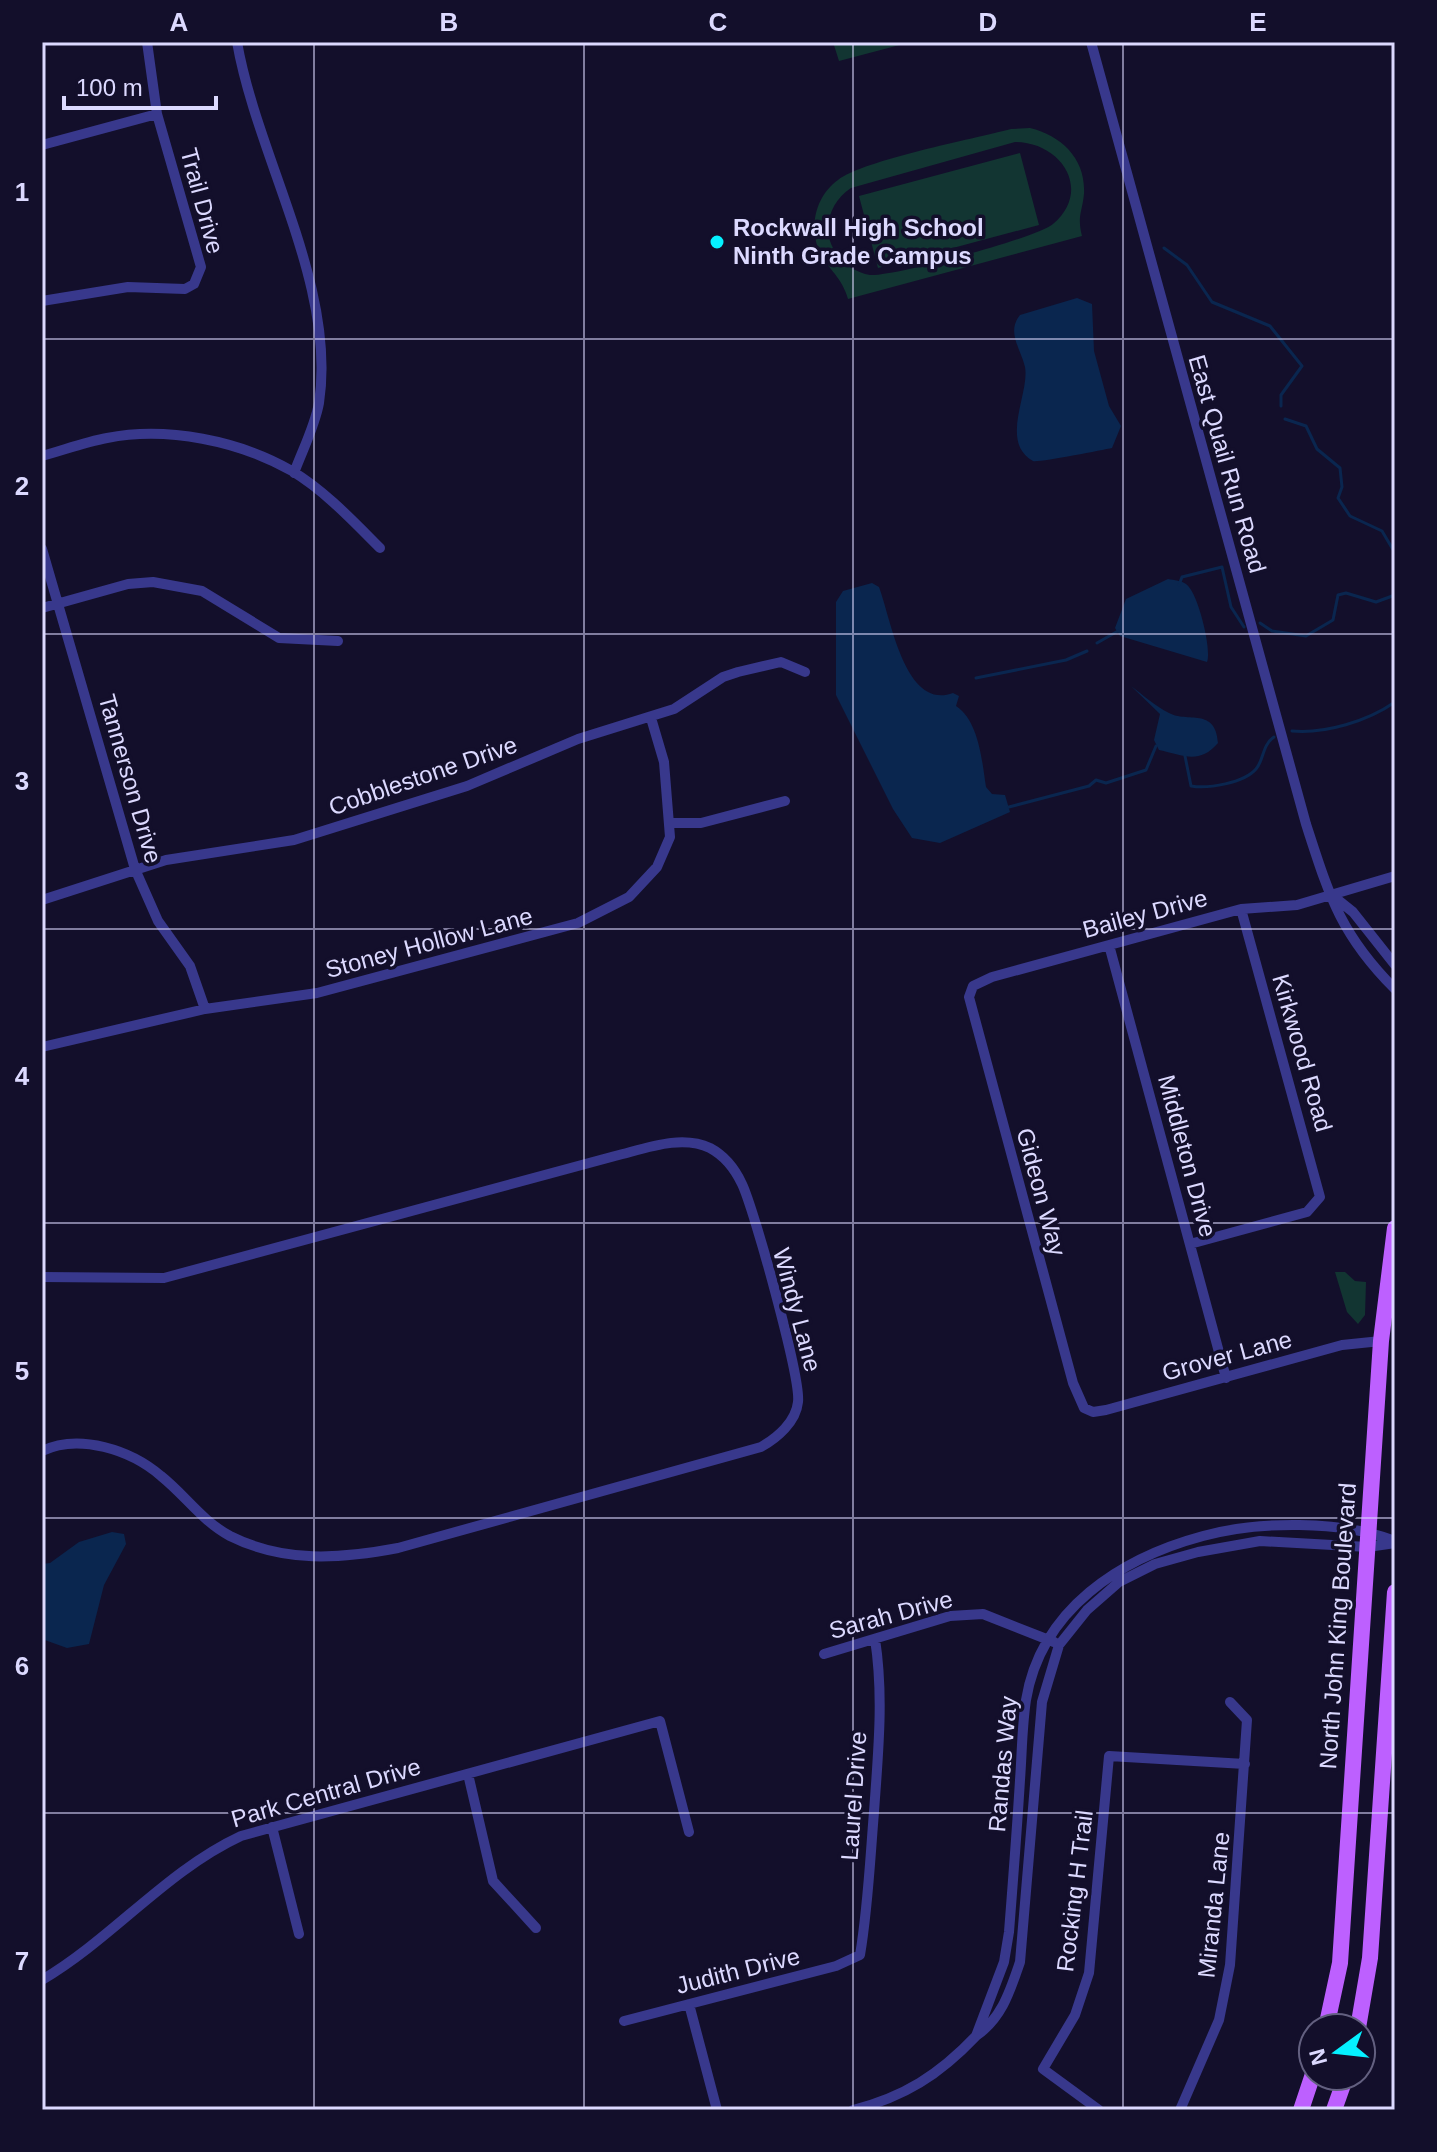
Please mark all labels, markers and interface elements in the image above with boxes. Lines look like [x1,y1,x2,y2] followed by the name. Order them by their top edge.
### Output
[170,7,189,37] text: A
[440,7,458,37] text: B
[709,7,728,37] text: C
[979,7,997,37] text: D
[1249,7,1267,37] text: E
[64,60,216,110] scale bar
[76,74,143,101] text: 100 m
[175,145,230,257] street label: Trail Drive
[15,177,29,207] text: 1
[733,214,984,269] place label: Rockwall High School Ninth Grade Campus
[708,233,726,251] marker: Rockwall High School Ninth Grade Campus
[1183,352,1272,576] street label: East Quail Run Road
[15,471,29,501] text: 2
[93,691,168,867] street label: Tannerson Drive
[325,731,521,820] street label: Cobblestone Drive
[15,766,29,796] text: 3
[1080,884,1210,943] street label: Bailey Drive
[322,902,535,983] street label: Stoney Hollow Lane
[1267,971,1338,1135] street label: Kirkwood Road
[15,1061,30,1091] text: 4
[1153,1072,1222,1240] street label: Middleton Drive
[1011,1125,1071,1259] street label: Gideon Way
[768,1245,827,1375] street label: Windy Lane
[1159,1325,1295,1386] street label: Grover Lane
[15,1356,29,1386] text: 5
[1314,1482,1361,1770] street label: North John King Boulevard
[826,1585,956,1644] street label: Sarah Drive
[15,1651,29,1681] text: 6
[983,1695,1022,1833] street label: Randas Way
[836,1730,871,1861] street label: Laurel Drive
[228,1753,424,1833] street label: Park Central Drive
[1051,1809,1098,1973] street label: Rocking H Trail
[1192,1831,1235,1979] street label: Miranda Lane
[673,1942,803,1999] street label: Judith Drive
[15,1946,29,1976] text: 7
[1297,2012,1377,2092] north arrow
[1304,2046,1332,2068] text: N

